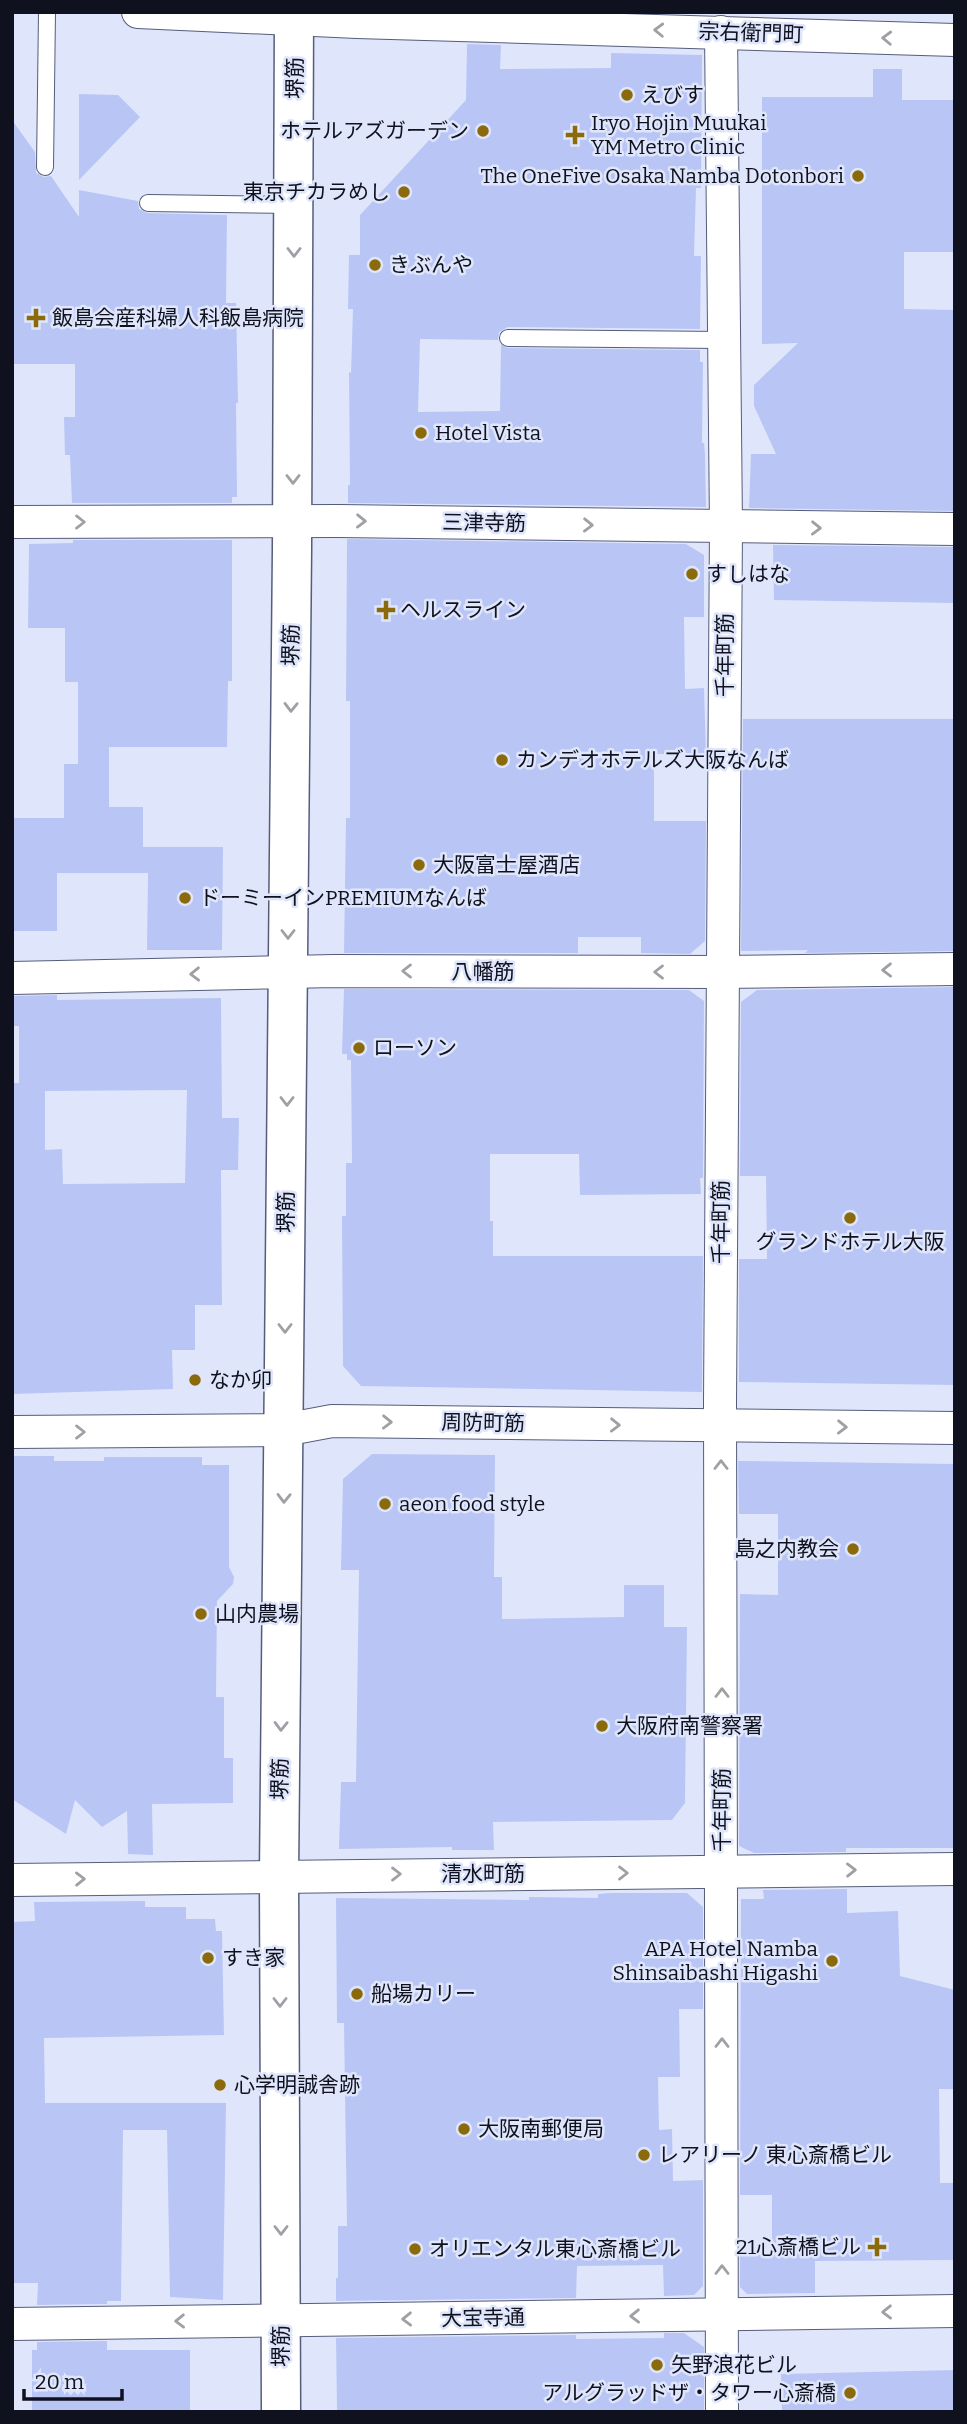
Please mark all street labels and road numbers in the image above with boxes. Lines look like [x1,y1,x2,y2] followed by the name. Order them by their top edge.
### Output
[698,18,804,48] street label: 宗右衛門町
[282,57,308,99] street label: 堺筋
[442,509,526,537] street label: 三津寺筋
[712,613,738,697] street label: 千年町筋
[278,624,304,666] street label: 堺筋
[452,959,515,985] street label: 八幡筋
[708,1180,734,1264] street label: 千年町筋
[273,1191,299,1233] street label: 堺筋
[441,1409,525,1437] street label: 周防町筋
[267,1758,293,1800] street label: 堺筋
[709,1768,735,1852] street label: 千年町筋
[441,1861,525,1887] street label: 清水町筋
[441,2304,525,2332] street label: 大宝寺通
[268,2325,294,2367] street label: 堺筋

